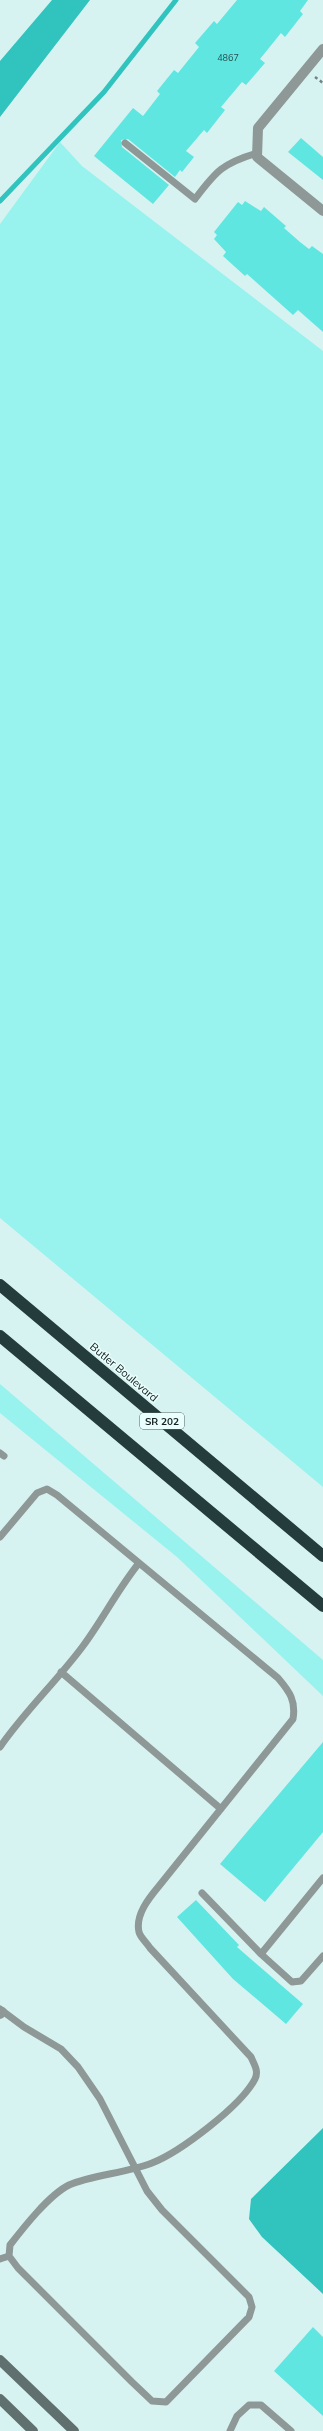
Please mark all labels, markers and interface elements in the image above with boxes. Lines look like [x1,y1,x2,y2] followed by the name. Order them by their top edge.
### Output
[217,52,239,63] house number: 4867
[87,1339,161,1405] street label: Butler Boulevard
[140,1413,184,1429] road number: SR 202

